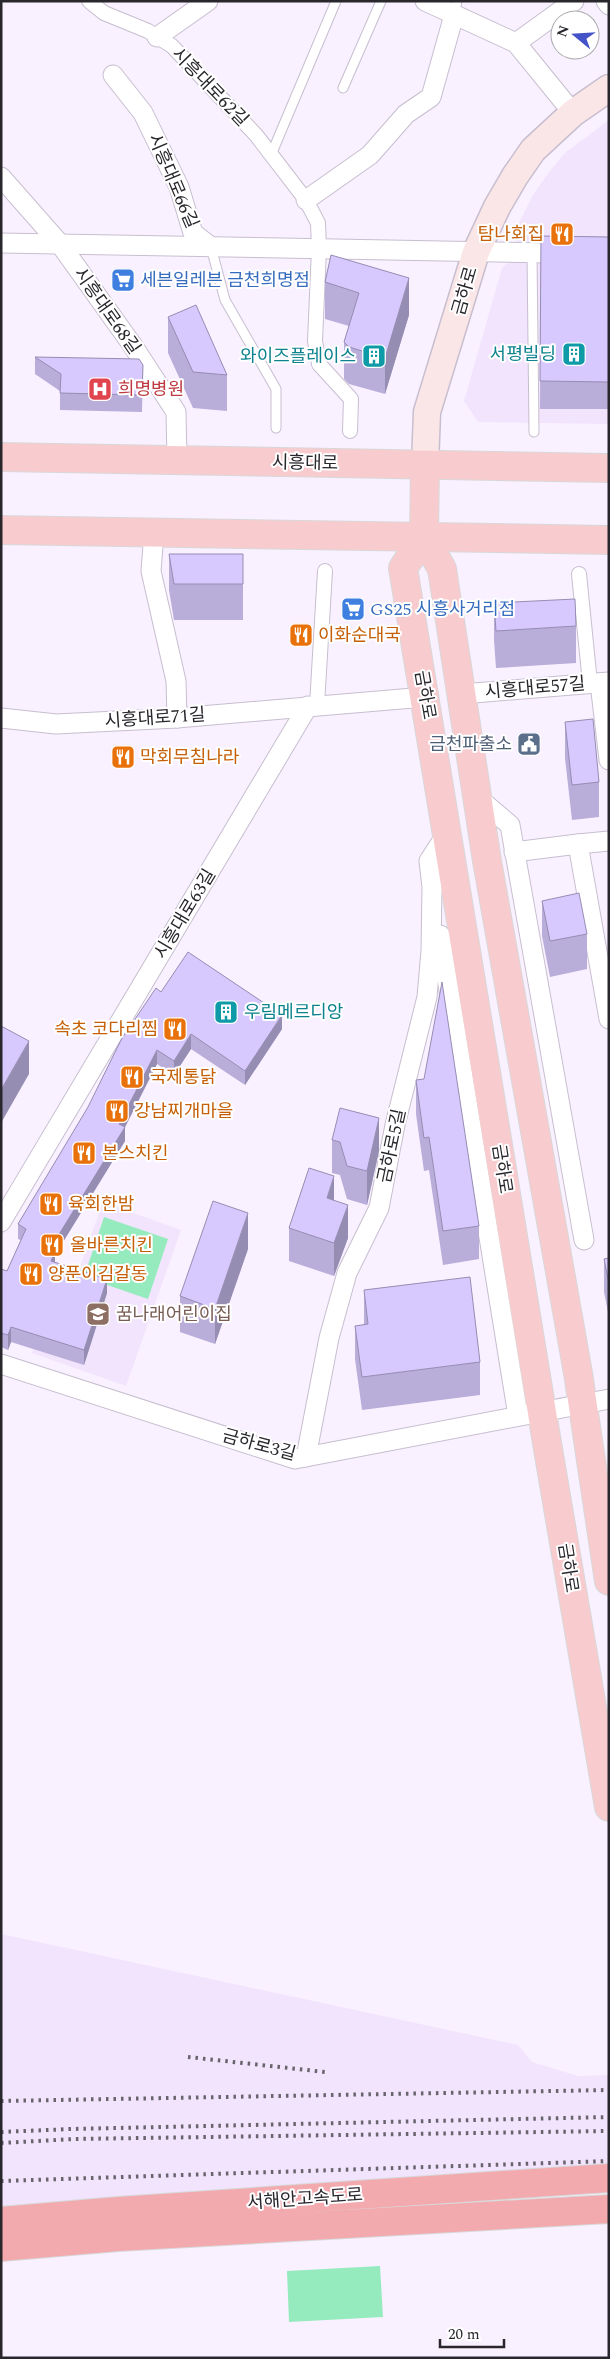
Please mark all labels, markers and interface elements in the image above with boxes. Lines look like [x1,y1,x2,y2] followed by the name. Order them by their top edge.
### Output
[550,10,600,60] north arrow
[551,22,575,40] text: N
[165,41,255,133] street label: 시흥대로62길
[141,129,205,233] street label: 시흥대로66길
[478,221,544,248] place label: 탐나회집
[549,221,575,247] restaurant icon: 탐나회집
[67,262,147,360] street label: 시흥대로68길
[445,263,485,319] street label: 금하로
[110,267,136,293] supermarket icon: 세븐일레븐 금천희명점
[140,267,310,294] place label: 세븐일레븐 금천희명점
[490,341,556,368] place label: 서평빌딩
[561,341,587,367] building icon: 서평빌딩
[240,343,356,370] place label: 와이즈플레이스
[361,343,387,369] building icon: 와이즈플레이스
[87,376,113,402] hospital icon: 희명병원
[118,376,184,403] place label: 희명병원
[272,449,338,477] street label: 시흥대로
[340,596,366,622] supermarket icon: GS25 시흥사거리점
[370,596,515,623] place label: GS25 시흥사거리점
[288,622,314,648] restaurant icon: 이화순대국
[318,622,401,649] place label: 이화순대국
[407,668,443,722] street label: 금하로
[484,670,586,706] street label: 시흥대로57길
[104,701,206,735] street label: 시흥대로71길
[429,731,512,758] place label: 금천파출소
[516,731,542,757] public building icon: 금천파출소
[110,744,136,770] restaurant icon: 막회무침나라
[140,744,240,771] place label: 막회무침나라
[147,864,223,964] street label: 시흥대로63길
[213,999,239,1025] building icon: 우림메르디앙
[244,999,343,1026] place label: 우림메르디앙
[54,1016,158,1043] place label: 속초 코다리찜
[162,1016,188,1042] restaurant icon: 속초 코다리찜
[119,1064,145,1090] restaurant icon: 국제통닭
[150,1064,216,1091] place label: 국제통닭
[104,1098,130,1124] restaurant icon: 강남찌개마을
[134,1098,233,1125] place label: 강남찌개마을
[371,1106,413,1186] street label: 금하로5길
[71,1140,97,1166] restaurant icon: 본스치킨
[102,1140,168,1167] place label: 본스치킨
[485,1142,519,1196] street label: 금하로
[38,1191,64,1217] restaurant icon: 육회한밤
[68,1191,134,1218] place label: 육회한밤
[39,1232,65,1258] restaurant icon: 올바른치킨
[70,1232,153,1259] place label: 올바른치킨
[18,1261,44,1287] restaurant icon: 양푼이김갈동
[48,1261,147,1288] place label: 양푼이김갈동
[85,1301,111,1327] school or university icon: 꿈나래어린이집
[116,1301,232,1328] place label: 꿈나래어린이집
[219,1422,299,1468] street label: 금하로3길
[551,1541,585,1595] street label: 금하로
[246,2181,364,2217] street label: 서해안고속도로
[440,2316,504,2348] scale bar
[448,2323,480,2346] text: 20 m

